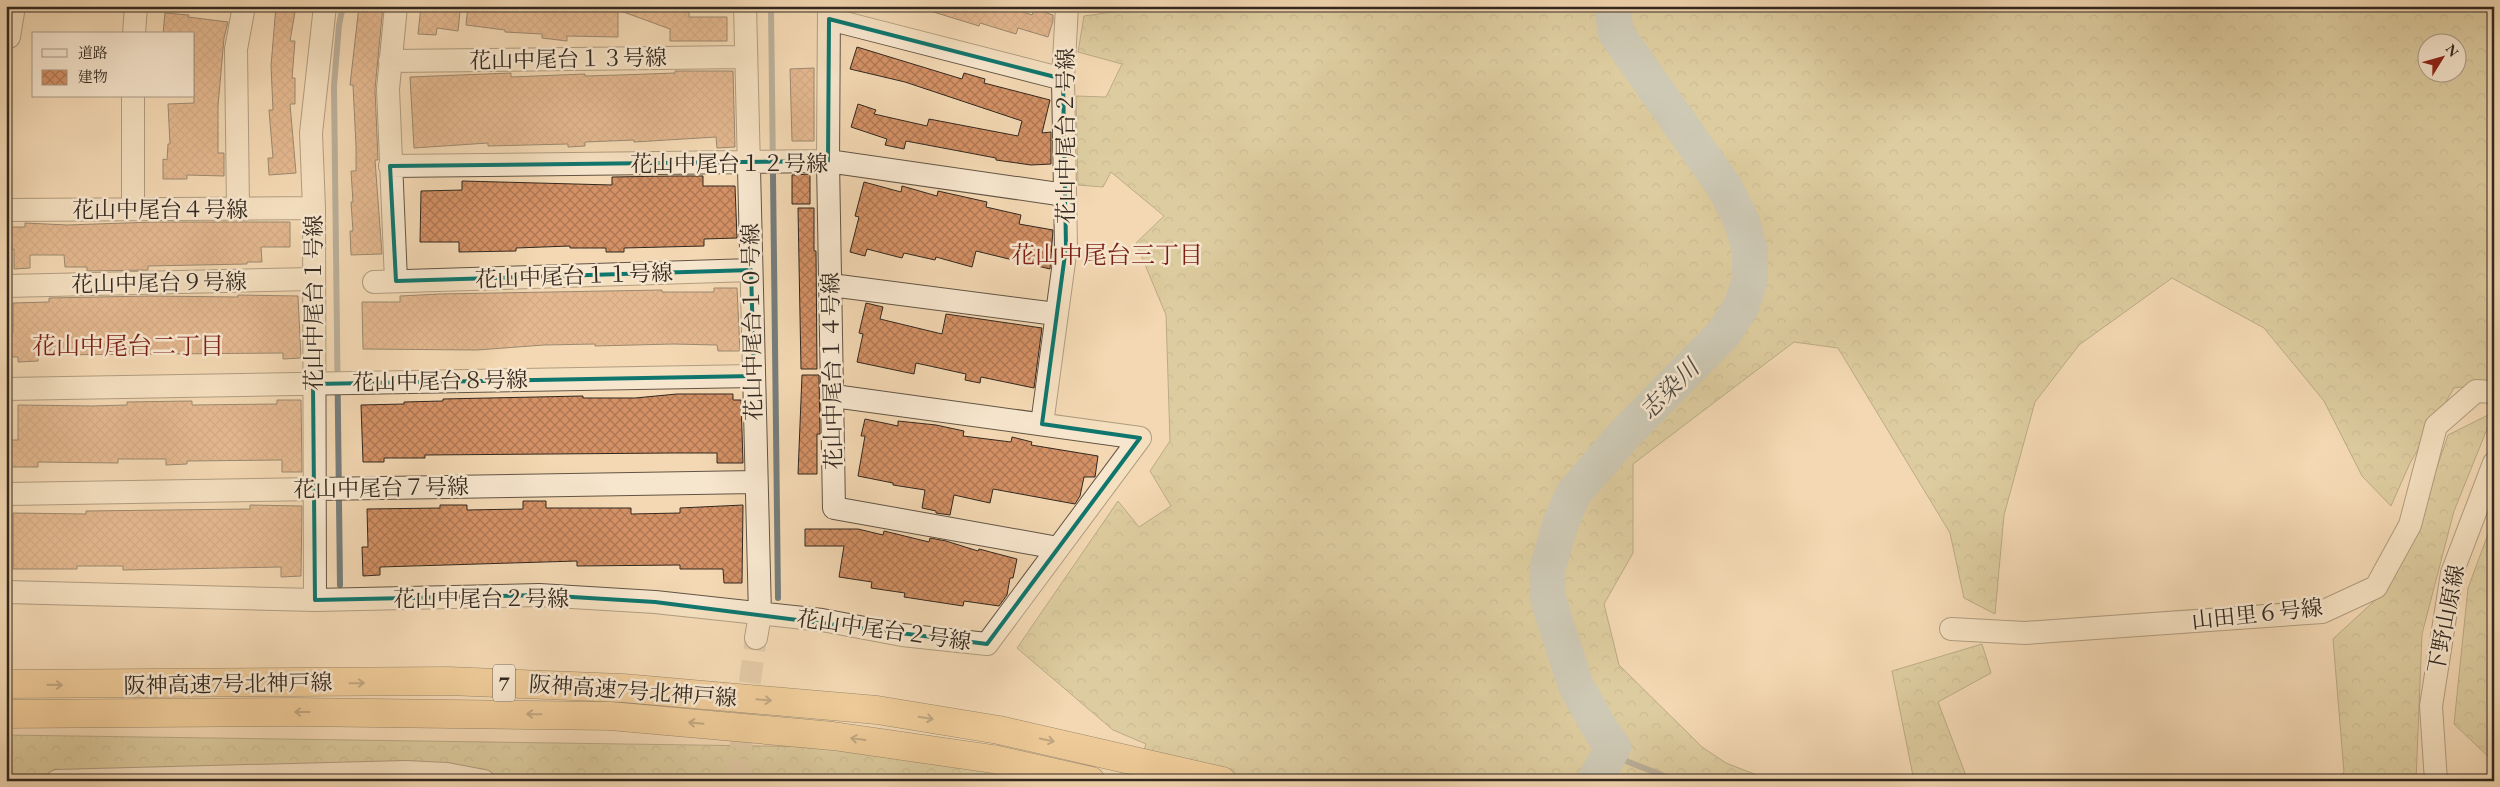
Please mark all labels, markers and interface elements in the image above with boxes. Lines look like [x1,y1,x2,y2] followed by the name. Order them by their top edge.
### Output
[32,32,195,98] legend
[2418,32,2468,82] north arrow
[2442,40,2463,61] text: N
[78,43,108,62] text: 道路
[469,43,667,75] street label: 花山中尾台１３号線
[1051,48,1080,224] street label: 花山中尾台２号線
[78,67,108,86] text: 建物
[630,149,828,178] street label: 花山中尾台１２号線
[72,195,248,224] street label: 花山中尾台４号線
[299,215,328,391] street label: 花山中尾台１号線
[736,223,768,421] street label: 花山中尾台１０号線
[1011,239,1203,270] district label: 花山中尾台三丁目
[475,258,673,294] street label: 花山中尾台１１号線
[71,267,247,299] street label: 花山中尾台９号線
[816,272,848,470] street label: 花山中尾台１４号線
[32,330,224,361] district label: 花山中尾台二丁目
[1633,350,1708,425] water label: 志染川
[352,365,528,397] street label: 花山中尾台８号線
[293,472,469,504] street label: 花山中尾台７号線
[2421,562,2471,676] street label: 下野山原線
[393,584,569,613] street label: 花山中尾台２号線
[2190,593,2324,635] street label: 山田里６号線
[795,603,973,657] street label: 花山中尾台２号線
[493,664,515,701] road number: 7
[123,668,333,700] street label: 阪神高速7号北神戸線
[528,669,738,713] street label: 阪神高速7号北神戸線
[349,678,365,687] one-way arrow
[46,680,63,690] one-way arrow
[756,695,772,705] one-way arrow
[294,707,310,717] one-way arrow
[526,709,542,719] one-way arrow
[917,713,933,723] one-way arrow
[689,719,705,728] one-way arrow
[850,734,866,744] one-way arrow
[1038,736,1054,746] one-way arrow

